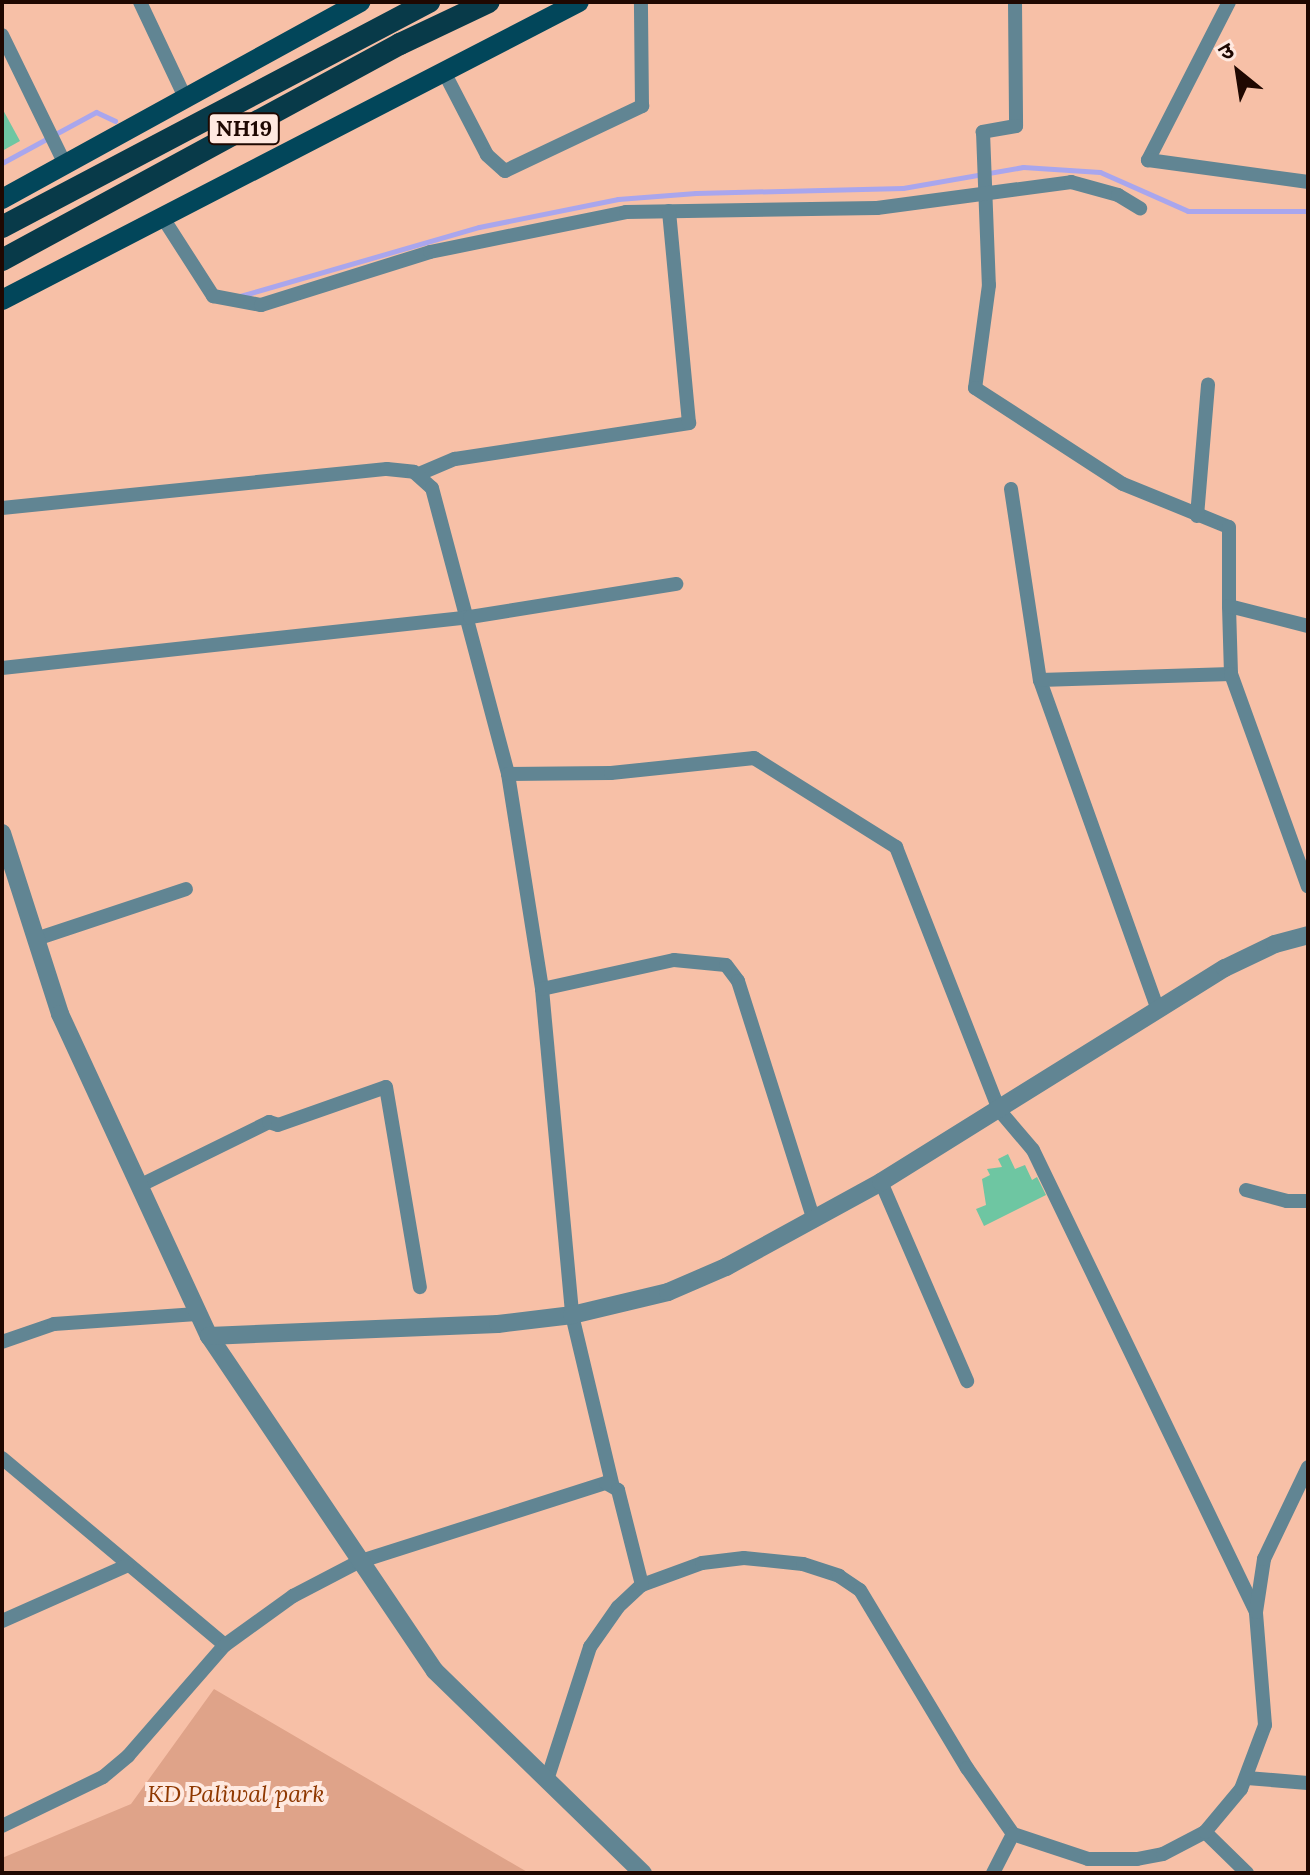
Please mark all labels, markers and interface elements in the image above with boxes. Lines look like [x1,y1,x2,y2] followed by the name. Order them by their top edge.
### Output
[1198,32,1278,112] north arrow
[1213,36,1239,67] text: उ
[206,111,282,147] road number: NH19
[147,1780,325,1808] park label: KD Paliwal park

